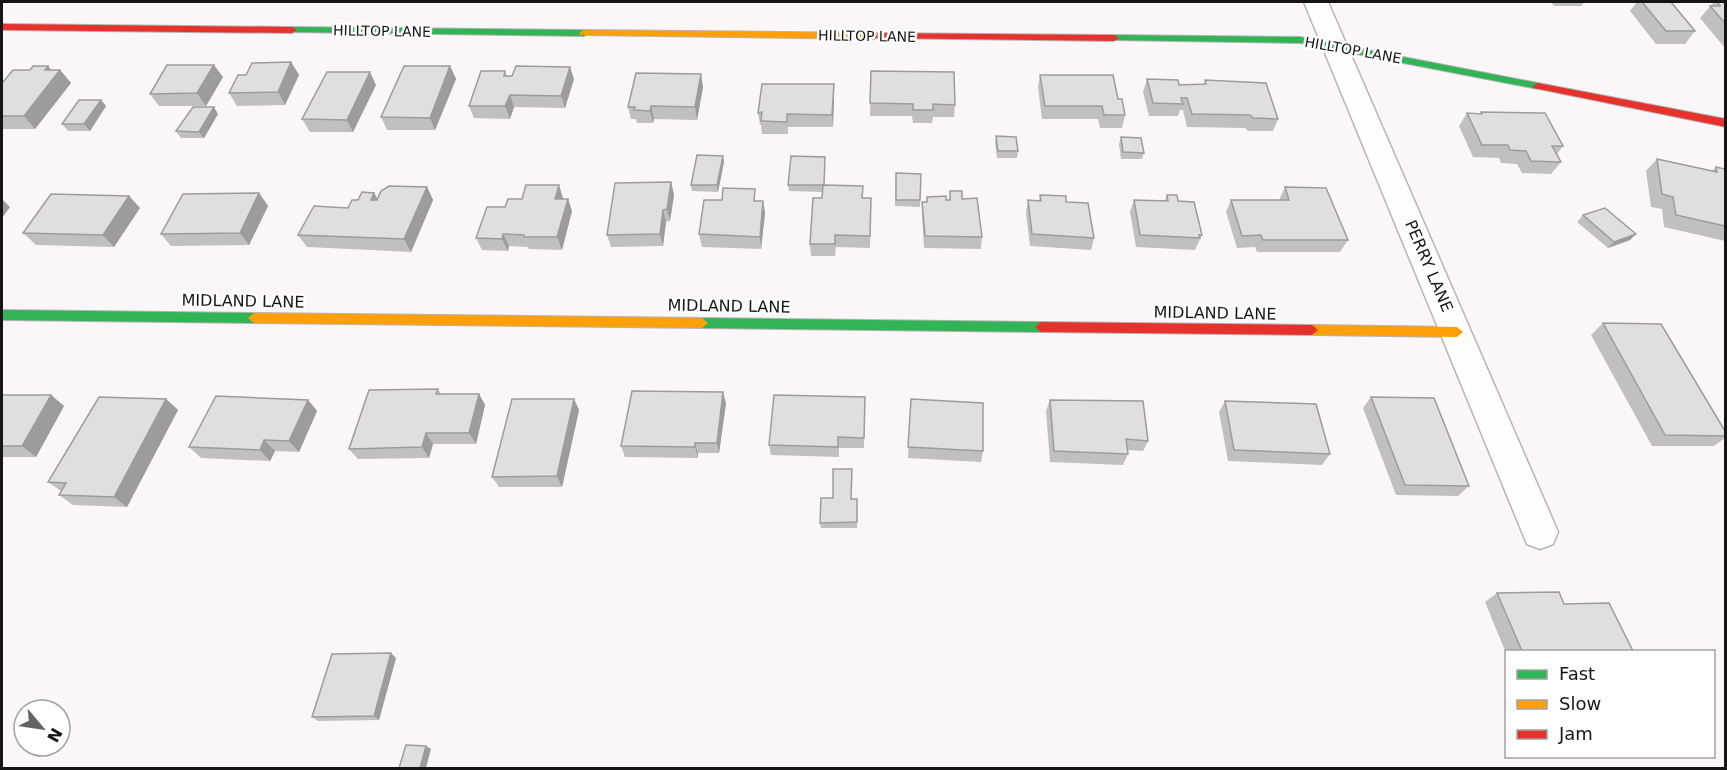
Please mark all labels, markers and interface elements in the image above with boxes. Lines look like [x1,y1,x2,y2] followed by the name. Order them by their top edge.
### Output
[333,22,431,40] street label: HILLTOP LANE
[818,27,916,45] street label: HILLTOP LANE
[1303,34,1403,66] street label: HILLTOP LANE
[1401,217,1457,315] street label: PERRY LANE
[181,290,305,312] street label: MIDLAND LANE
[667,295,791,317] street label: MIDLAND LANE
[1153,302,1277,324] street label: MIDLAND LANE
[1505,650,1715,758] legend
[1559,663,1595,684] text: Fast
[1559,693,1601,714] text: Slow
[12,698,72,758] north arrow
[1558,723,1593,744] text: Jam
[43,725,66,745] text: N

